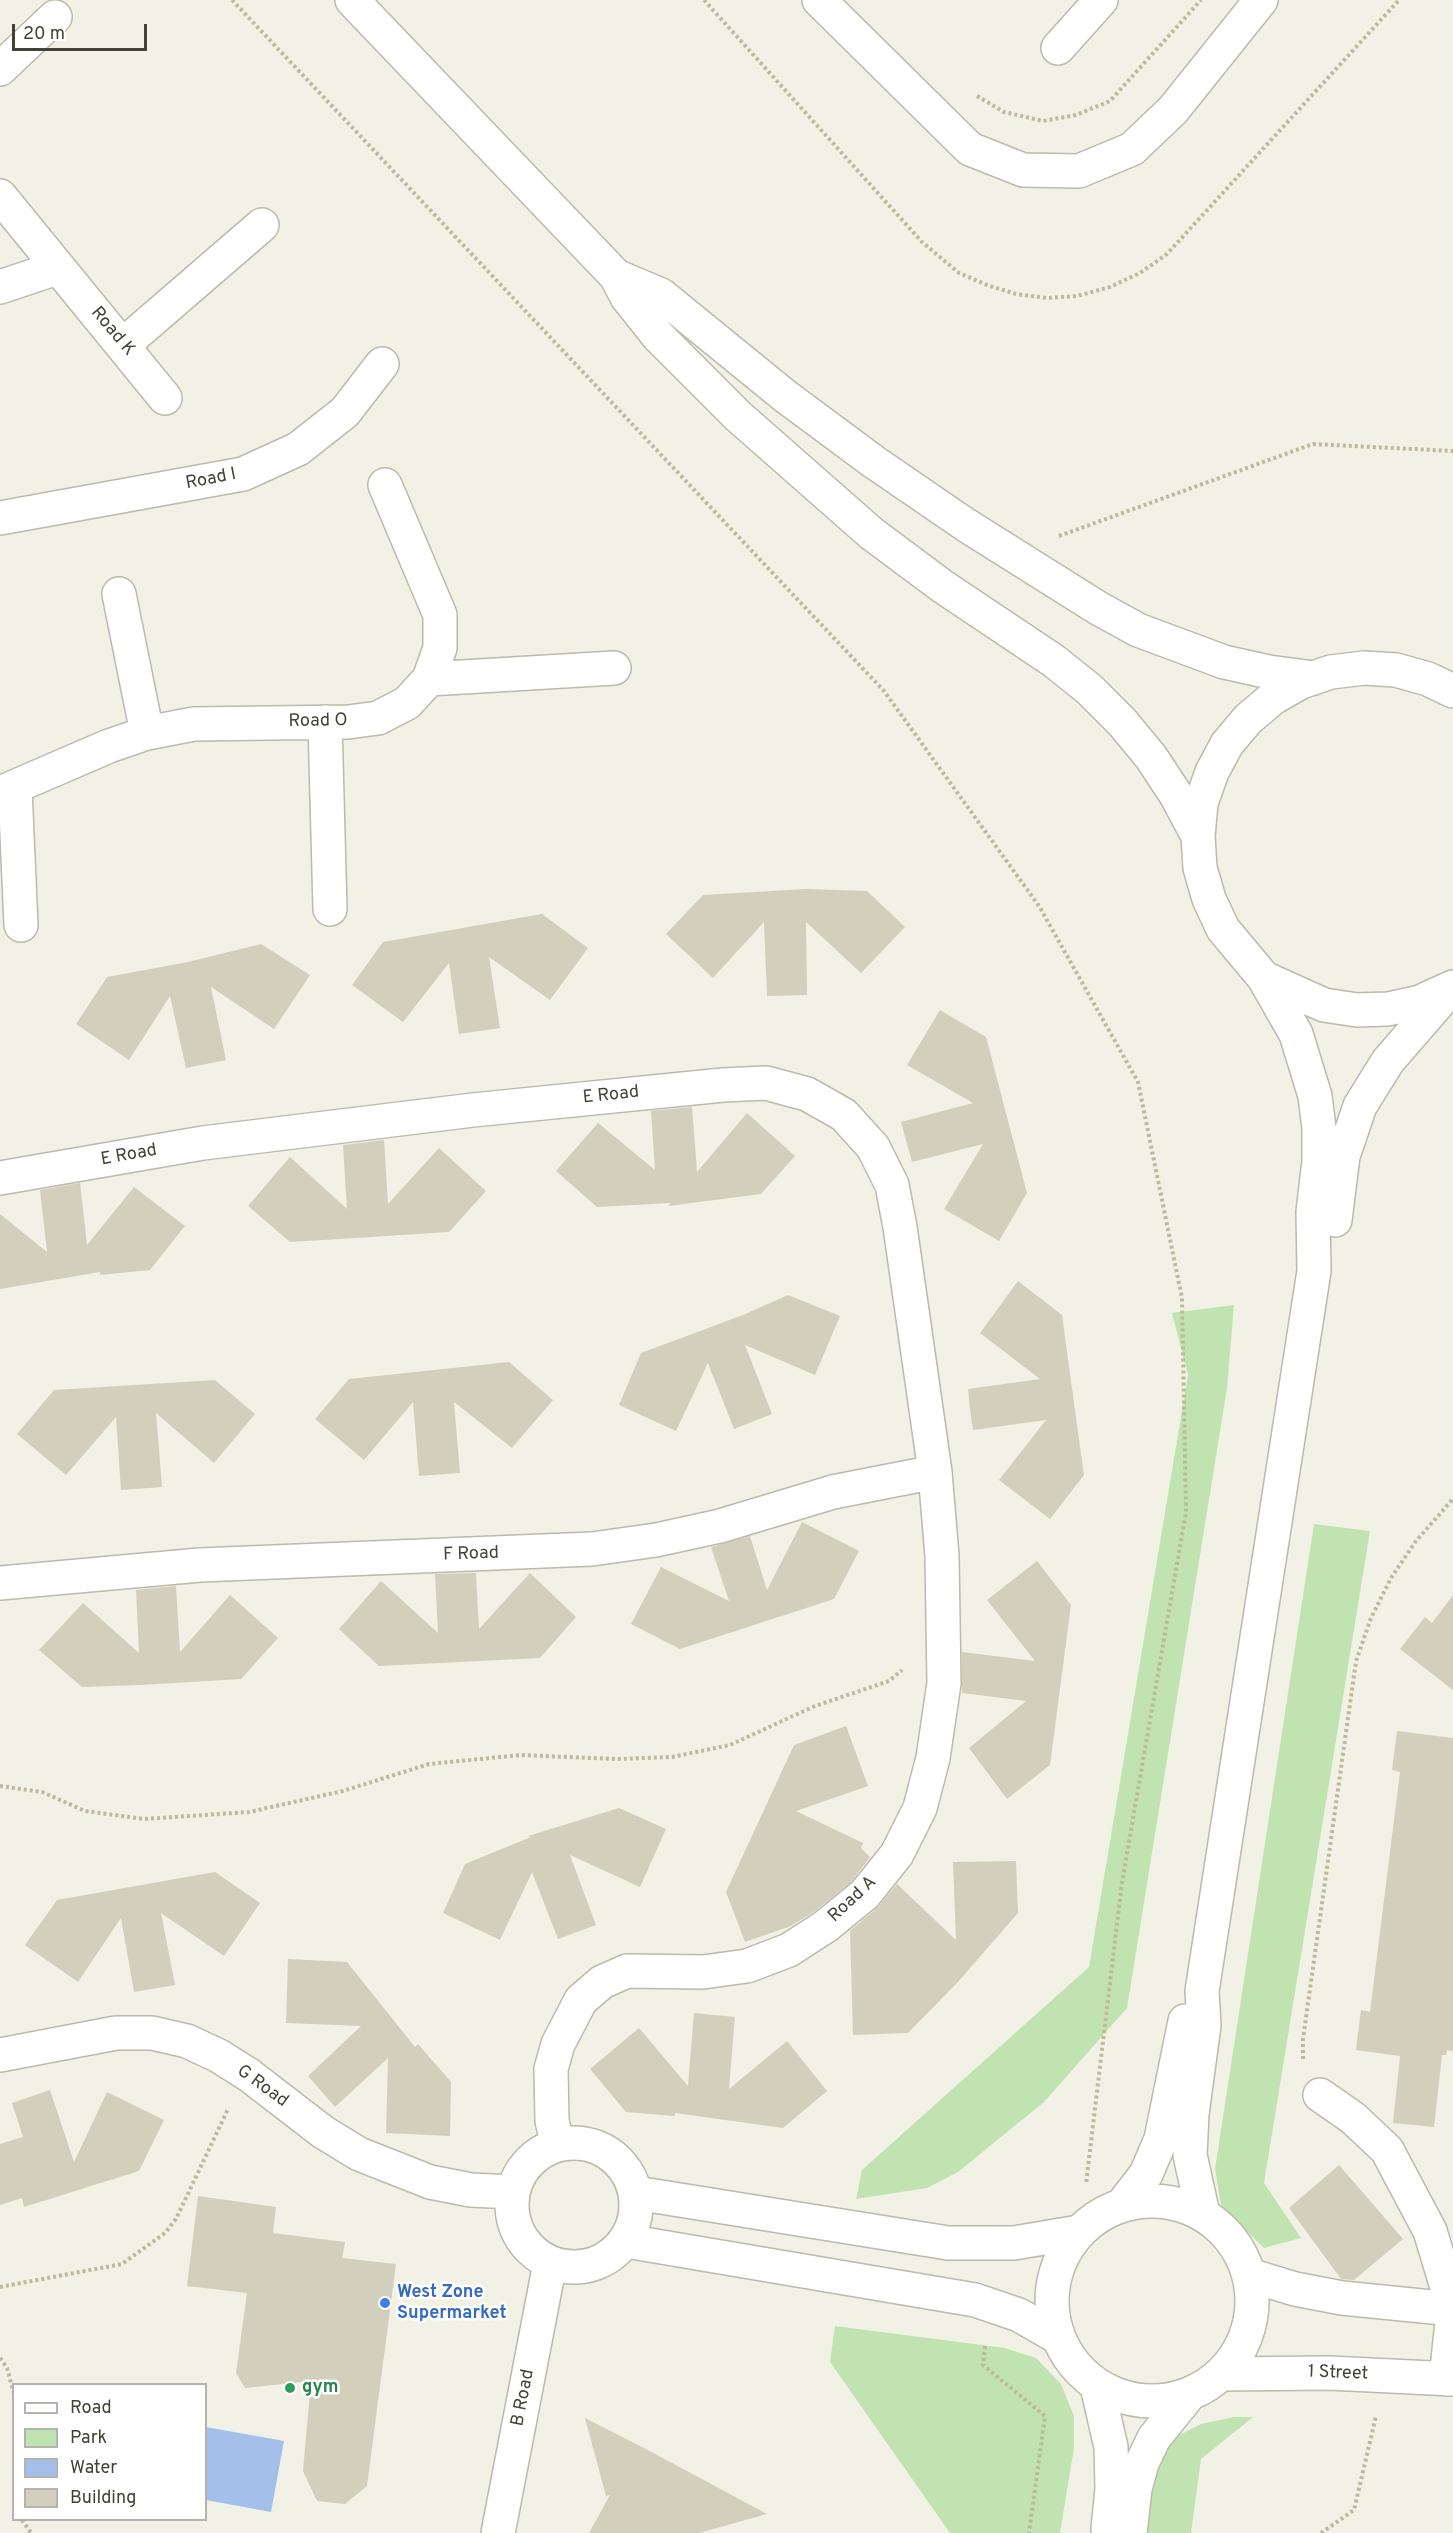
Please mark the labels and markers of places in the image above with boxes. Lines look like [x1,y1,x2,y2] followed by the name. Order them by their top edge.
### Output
[397,2282,507,2324] place label: West Zone Supermarket
[378,2296,392,2310] marker: West Zone Supermarket
[302,2377,338,2399] place label: gym
[283,2381,297,2395] marker: gym

